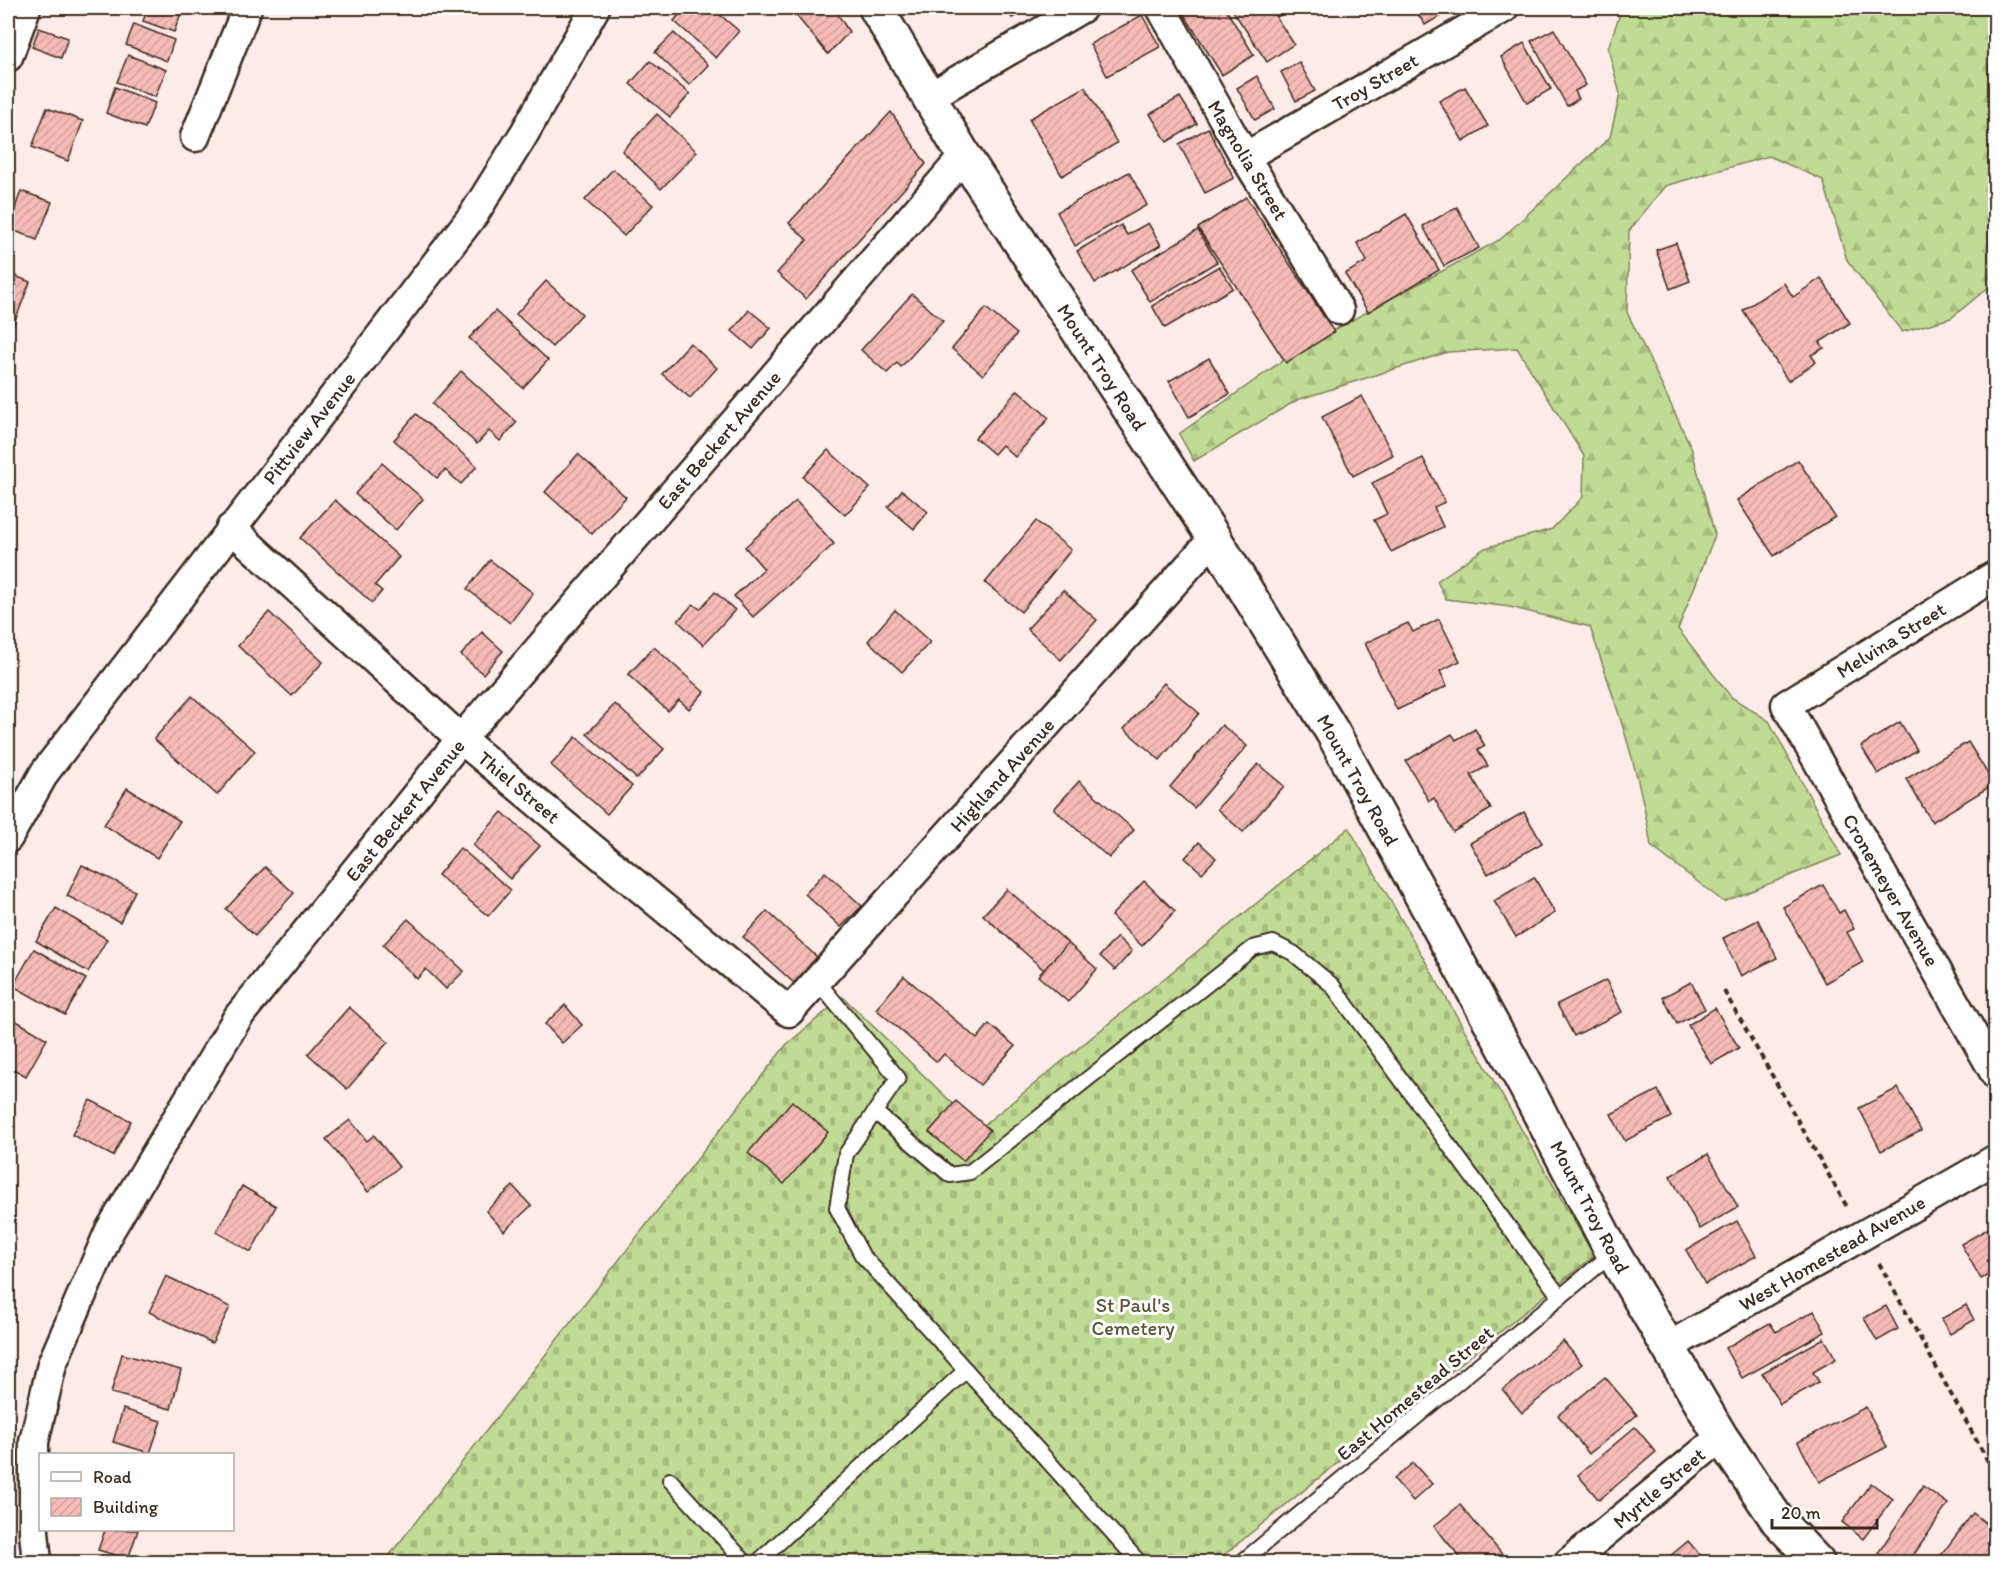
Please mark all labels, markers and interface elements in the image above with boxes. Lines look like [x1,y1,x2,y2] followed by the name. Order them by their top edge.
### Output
[1328,48,1423,116] street label: Troy Street
[1203,96,1293,224] street label: Magnolia Street
[1052,299,1152,435] street label: Mount Troy Road
[652,366,786,514] street label: East Beckert Avenue
[258,367,360,489] street label: Pittview Avenue
[1832,597,1950,683] street label: Melvina Street
[1312,710,1404,850] street label: Mount Troy Road
[945,713,1059,837] street label: Highland Avenue
[340,734,470,886] street label: East Beckert Avenue
[473,746,565,829] street label: Thiel Street
[1838,810,1944,970] street label: Cronemeyer Avenue
[1545,1137,1635,1278] street label: Mount Troy Road
[1735,1190,1929,1316] street label: West Homestead Avenue
[1091,1293,1175,1340] park label: St Paul's Cemetery
[1332,1321,1498,1465] street label: East Homestead Street
[1608,1442,1710,1534] street label: Myrtle Street
[39,1453,234,1531] legend
[93,1466,132,1488] text: Road
[1772,1492,1877,1530] scale bar
[93,1496,159,1518] text: Building
[1781,1502,1821,1524] text: 20 m

